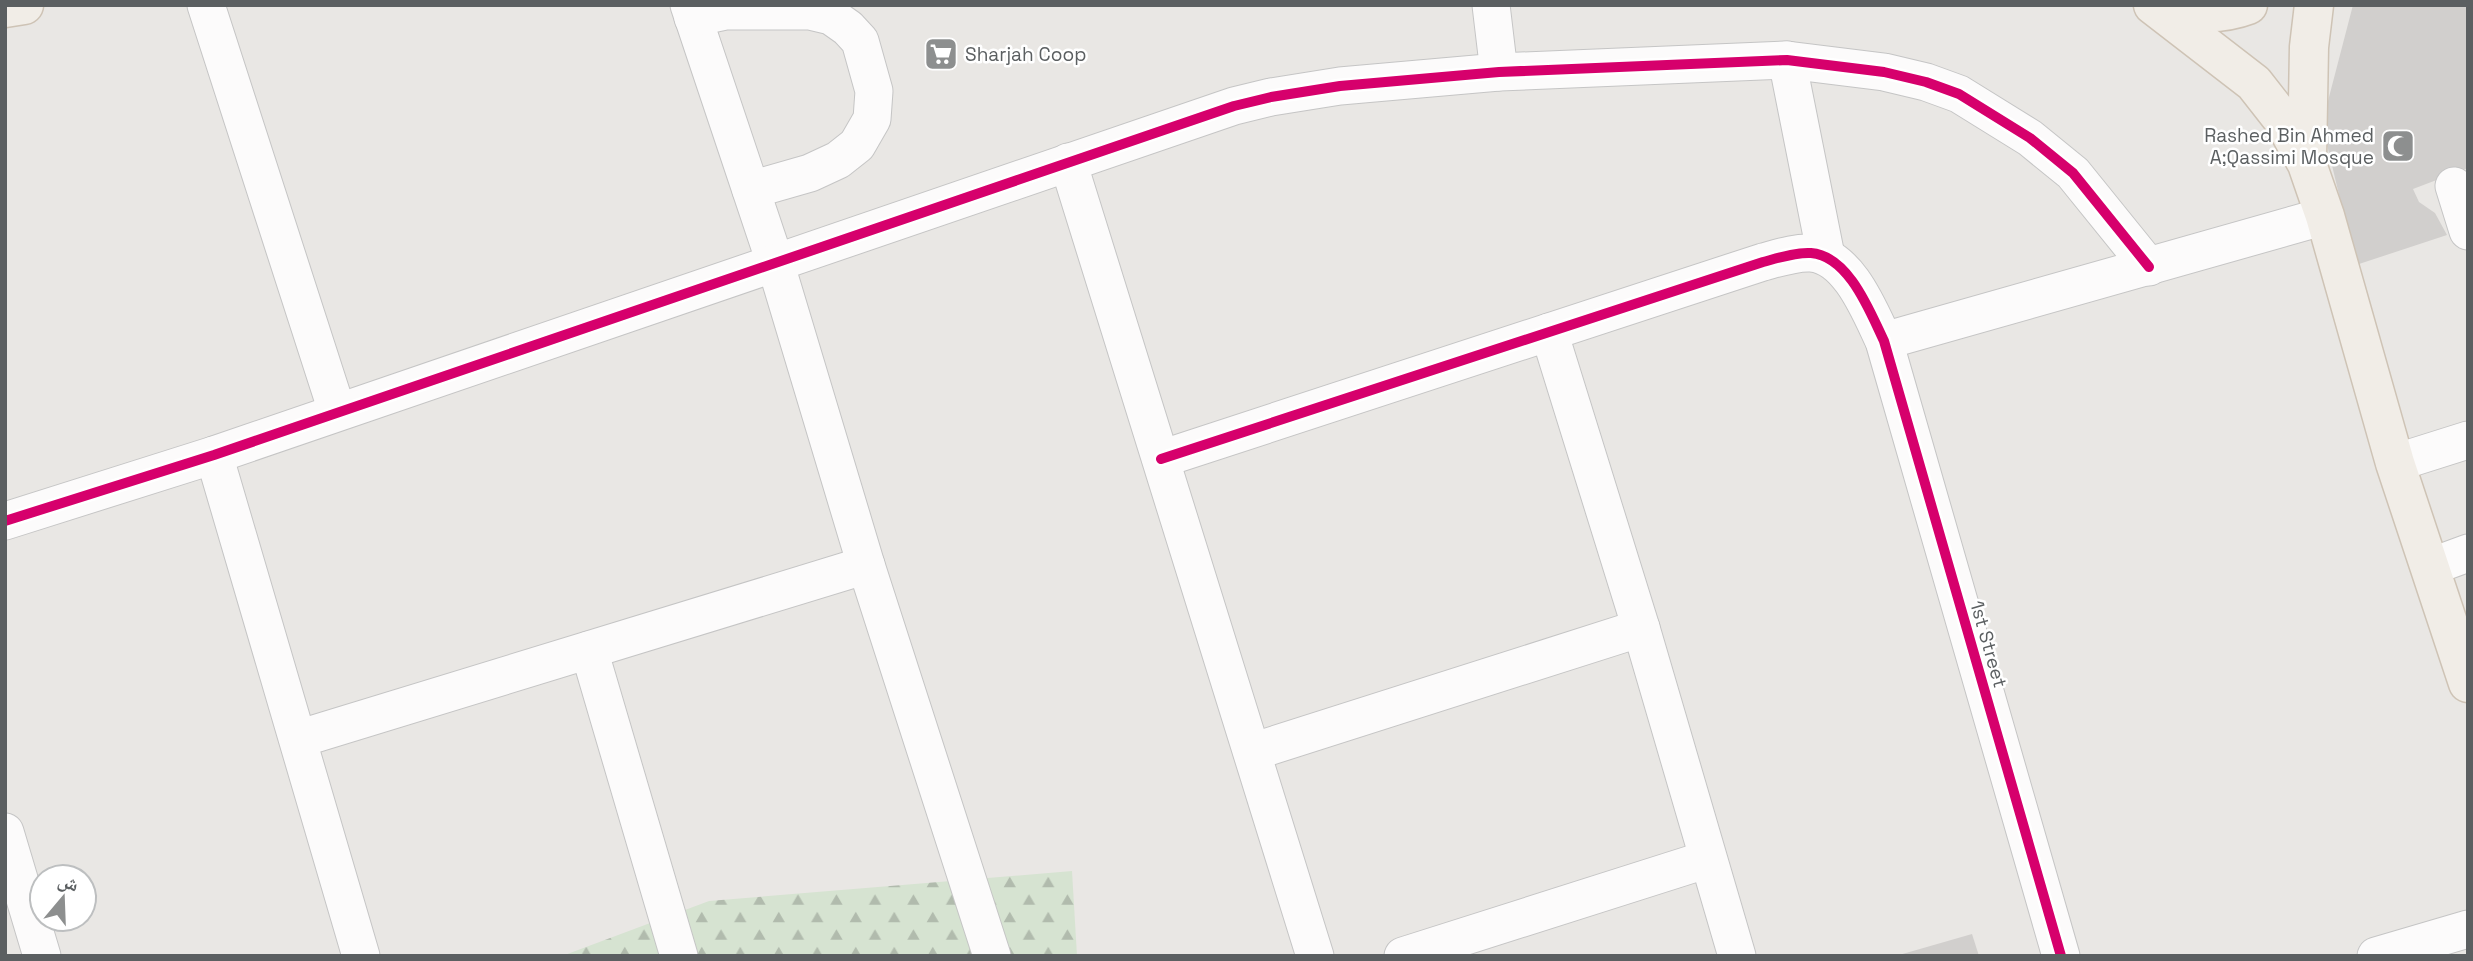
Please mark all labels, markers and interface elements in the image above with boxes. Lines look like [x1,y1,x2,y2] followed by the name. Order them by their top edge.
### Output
[922,35,960,73] supermarket icon: Sharjah Coop
[965,42,1086,67] place label: Sharjah Coop
[2204,123,2374,170] place label: Rashed Bin Ahmed A;Qassimi Mosque
[2379,127,2417,165] mosque icon: Rashed Bin Ahmed A;Qassimi Mosque
[1964,598,2013,691] street label: 1st Street
[28,863,98,933] north arrow
[55,867,82,898] text: ش

